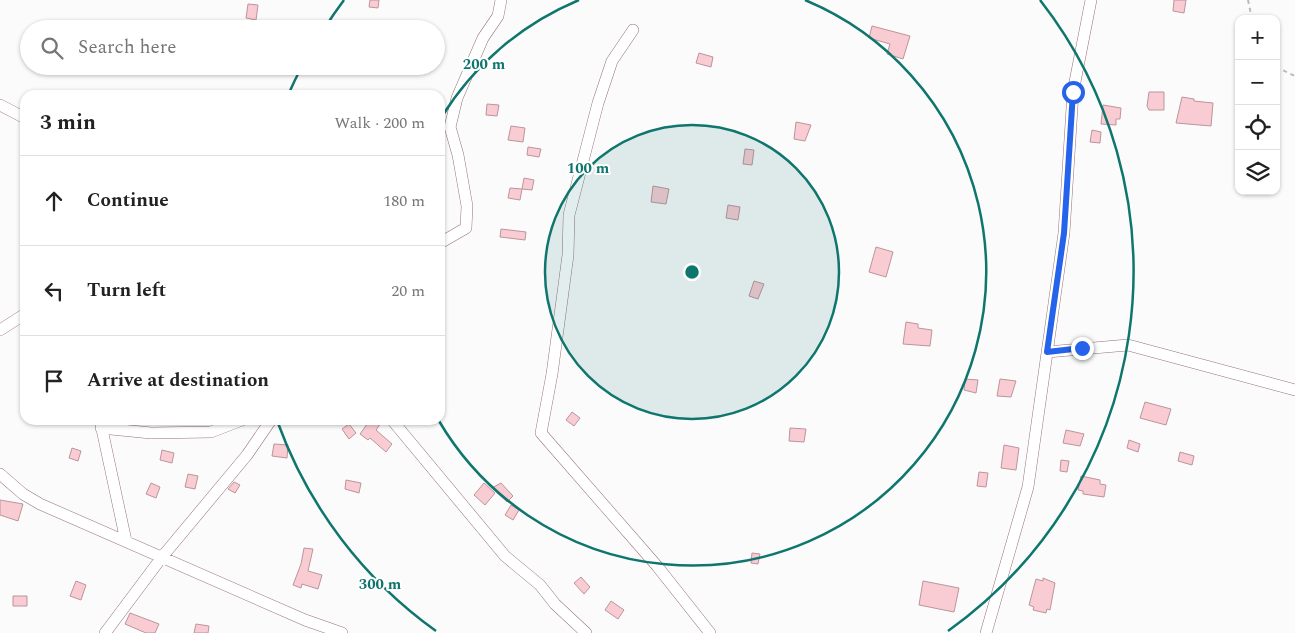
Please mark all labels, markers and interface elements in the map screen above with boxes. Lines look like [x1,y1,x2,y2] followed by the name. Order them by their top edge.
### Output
[1235,15,1280,195] map controls
[1235,15,1280,60] button: +
[20,20,445,75] search box
[78,33,177,62] text: Search here
[38,34,66,62] icon: search
[463,53,506,76] text: 200 m
[1235,60,1280,105] button: −
[1062,81,1085,104] route start
[1235,105,1280,150] button: locate
[40,107,96,139] text: 3 min
[334,111,425,135] text: Walk · 200 m
[1235,150,1280,195] button: layers
[567,157,610,180] text: 100 m
[87,186,169,215] text: Continue
[40,187,68,215] icon: ahead
[383,189,425,213] text: 180 m
[683,263,701,281] centre of rings
[87,276,166,305] text: Turn left
[40,277,68,305] icon: left
[391,279,425,303] text: 20 m
[1071,337,1094,360] route end
[87,366,269,395] text: Arrive at destination
[40,367,68,395] icon: arrive
[359,573,402,596] text: 300 m

